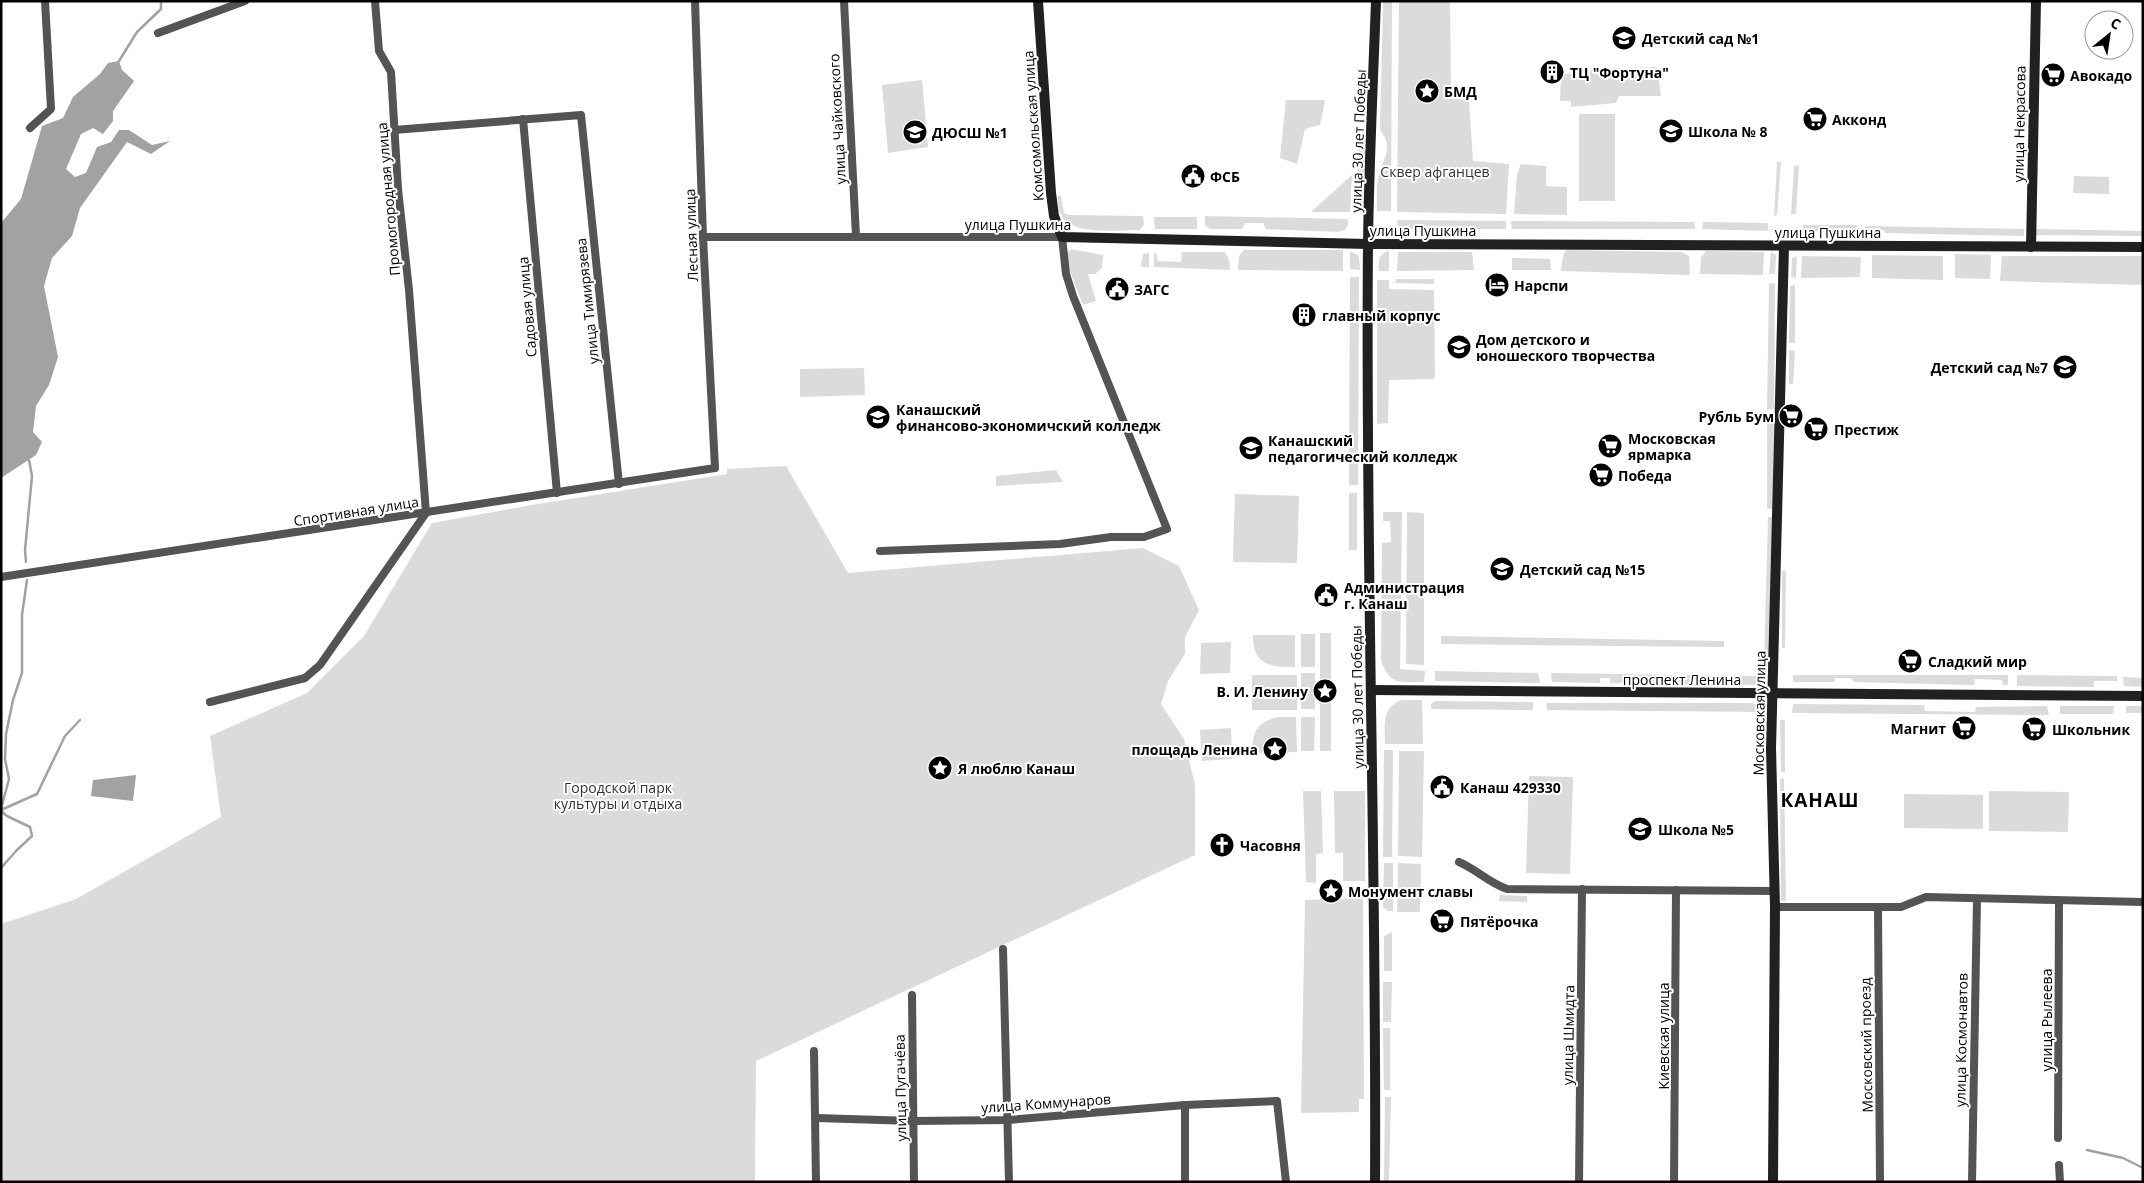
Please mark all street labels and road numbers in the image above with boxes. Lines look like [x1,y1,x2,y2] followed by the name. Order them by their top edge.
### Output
[1018,50,1048,202] street label: Комсомольская улица
[824,53,850,185] street label: улица Чайковского
[2008,65,2030,183] street label: улица Некрасова
[1346,69,1370,213] street label: улица 30 лет Победы
[372,122,404,276] street label: Промогородная улица
[680,188,702,282] street label: Лесная улица
[965,215,1071,234] street label: улица Пушкина
[1370,221,1476,240] street label: улица Пушкина
[1775,223,1881,242] street label: улица Пушкина
[571,237,603,365] street label: улица Тимирязева
[513,256,541,358] street label: Садовая улица
[292,492,420,530] street label: Спортивная улица
[1346,625,1368,769] street label: улица 30 лет Победы
[1748,650,1770,776] street label: Московская улица
[1623,670,1741,689] street label: проспект Ленина
[2037,969,2056,1071] street label: улица Рылеева
[1950,973,1972,1107] street label: улица Космонавтов
[1855,977,1877,1113] street label: Московский проезд
[1654,983,1673,1089] street label: Киевская улица
[1558,985,1578,1085] street label: улица Шмидта
[890,1034,910,1142] street label: улица Пугачёва
[980,1089,1112,1117] street label: улица Коммунаров

